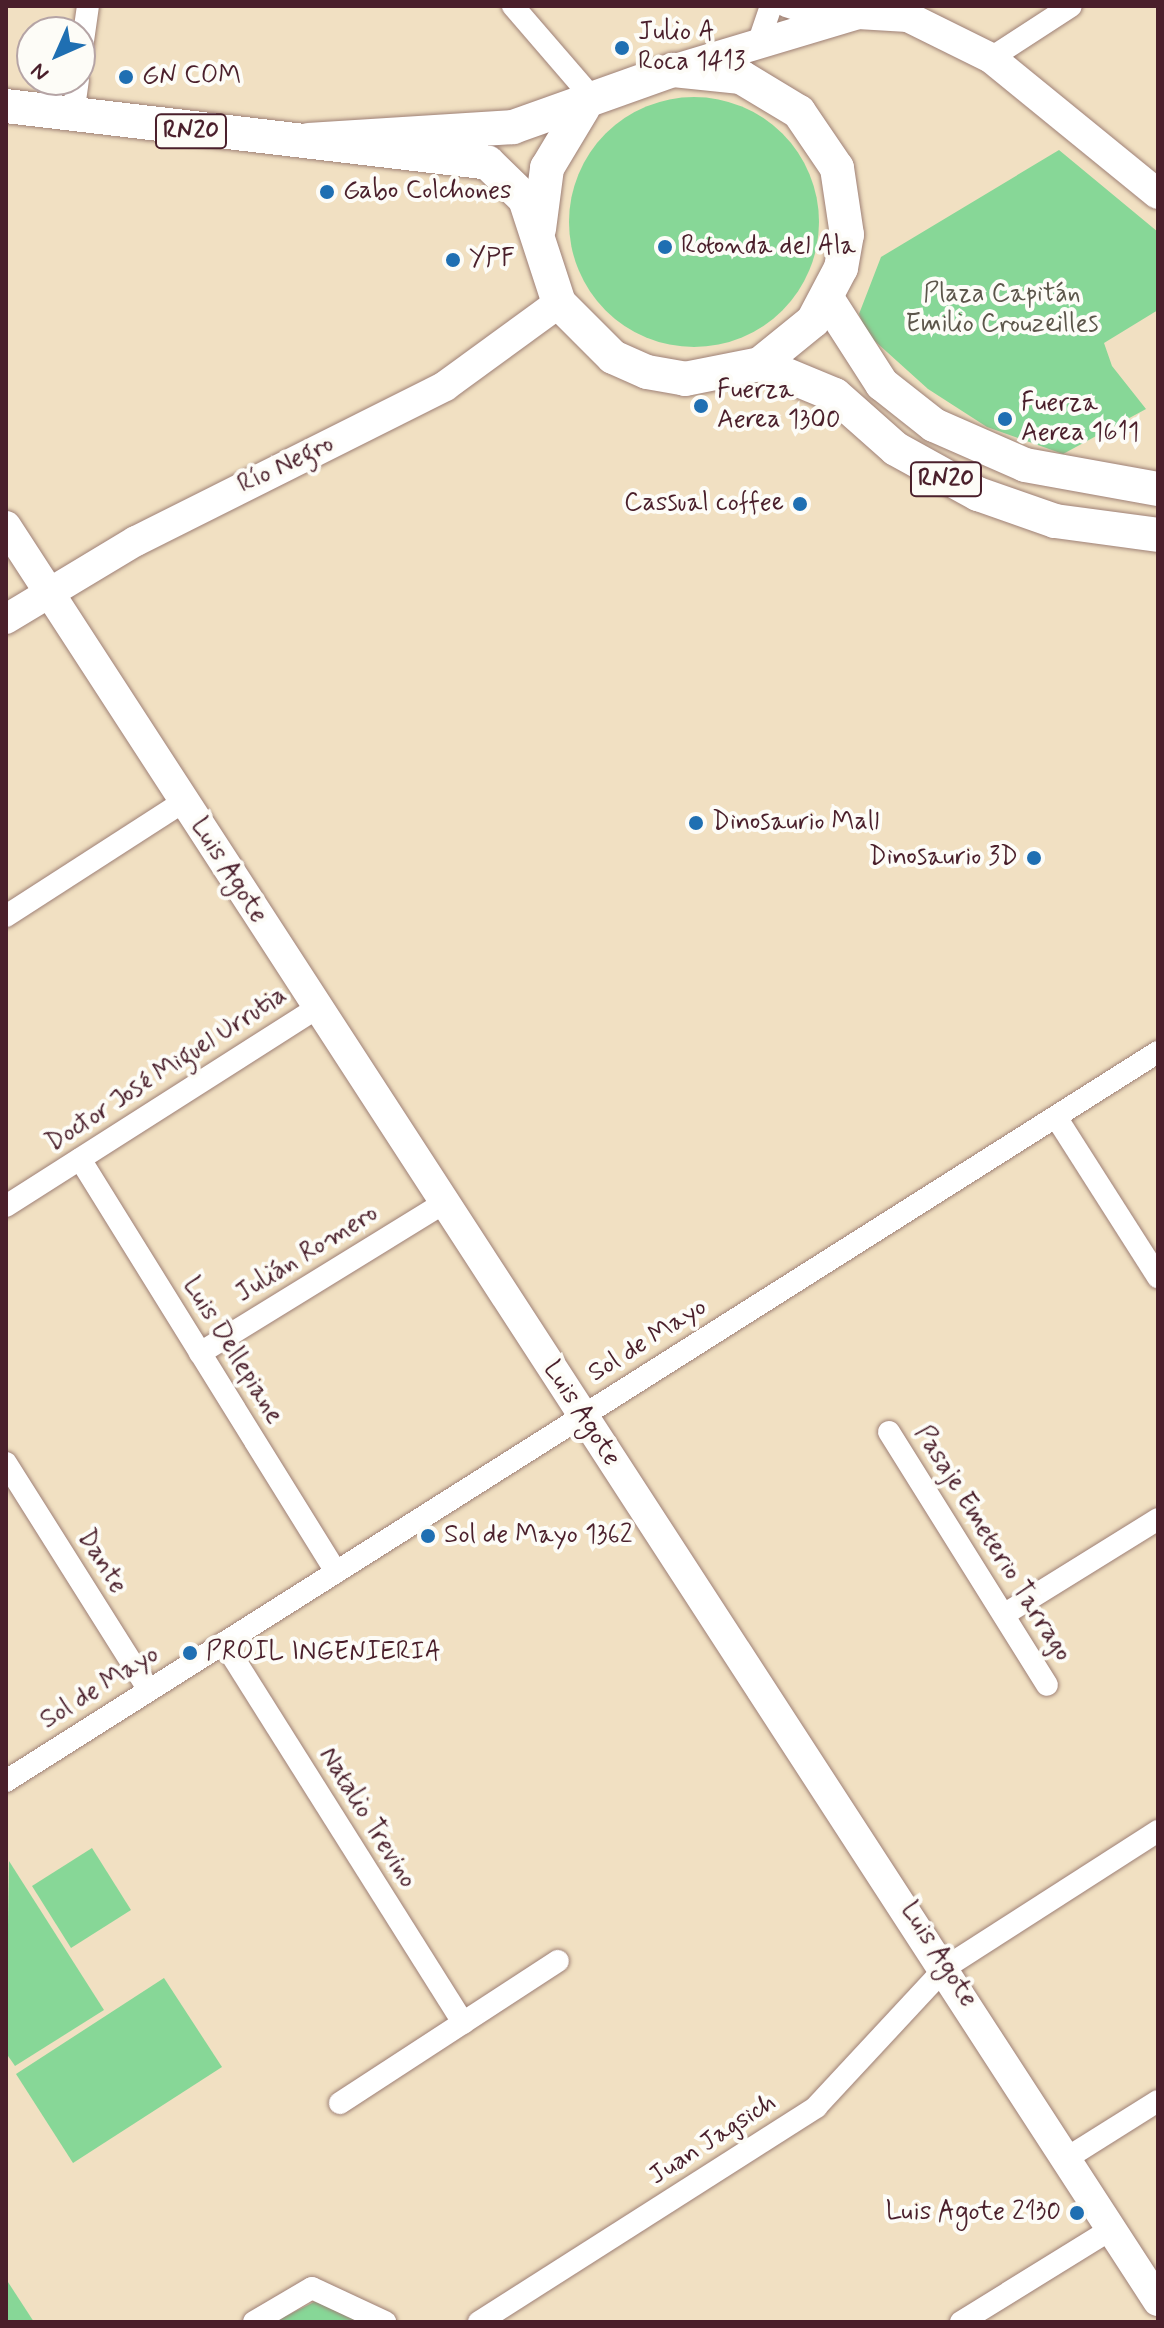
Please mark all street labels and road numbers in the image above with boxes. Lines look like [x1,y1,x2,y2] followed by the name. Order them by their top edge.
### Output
[153,111,229,151] road number: RN20
[233,428,339,502] street label: Río Negro
[908,459,984,499] road number: RN20
[185,816,271,926] street label: Luis Agote
[39,979,295,1161] street label: Doctor José Miguel Urrutia
[232,1199,382,1309] street label: Julián Romero
[176,1274,288,1428] street label: Luis Dellepiane
[584,1293,712,1389] street label: Sol de Mayo
[538,1359,624,1469] street label: Luis Agote
[909,1424,1075,1664] street label: Pasaje Emeterio Tarrago
[69,1524,133,1600] street label: Dante
[36,1640,164,1736] street label: Sol de Mayo
[312,1743,422,1893] street label: Natalio Trevino
[895,1900,981,2010] street label: Luis Agote
[644,2088,782,2192] street label: Juan Jagsich

